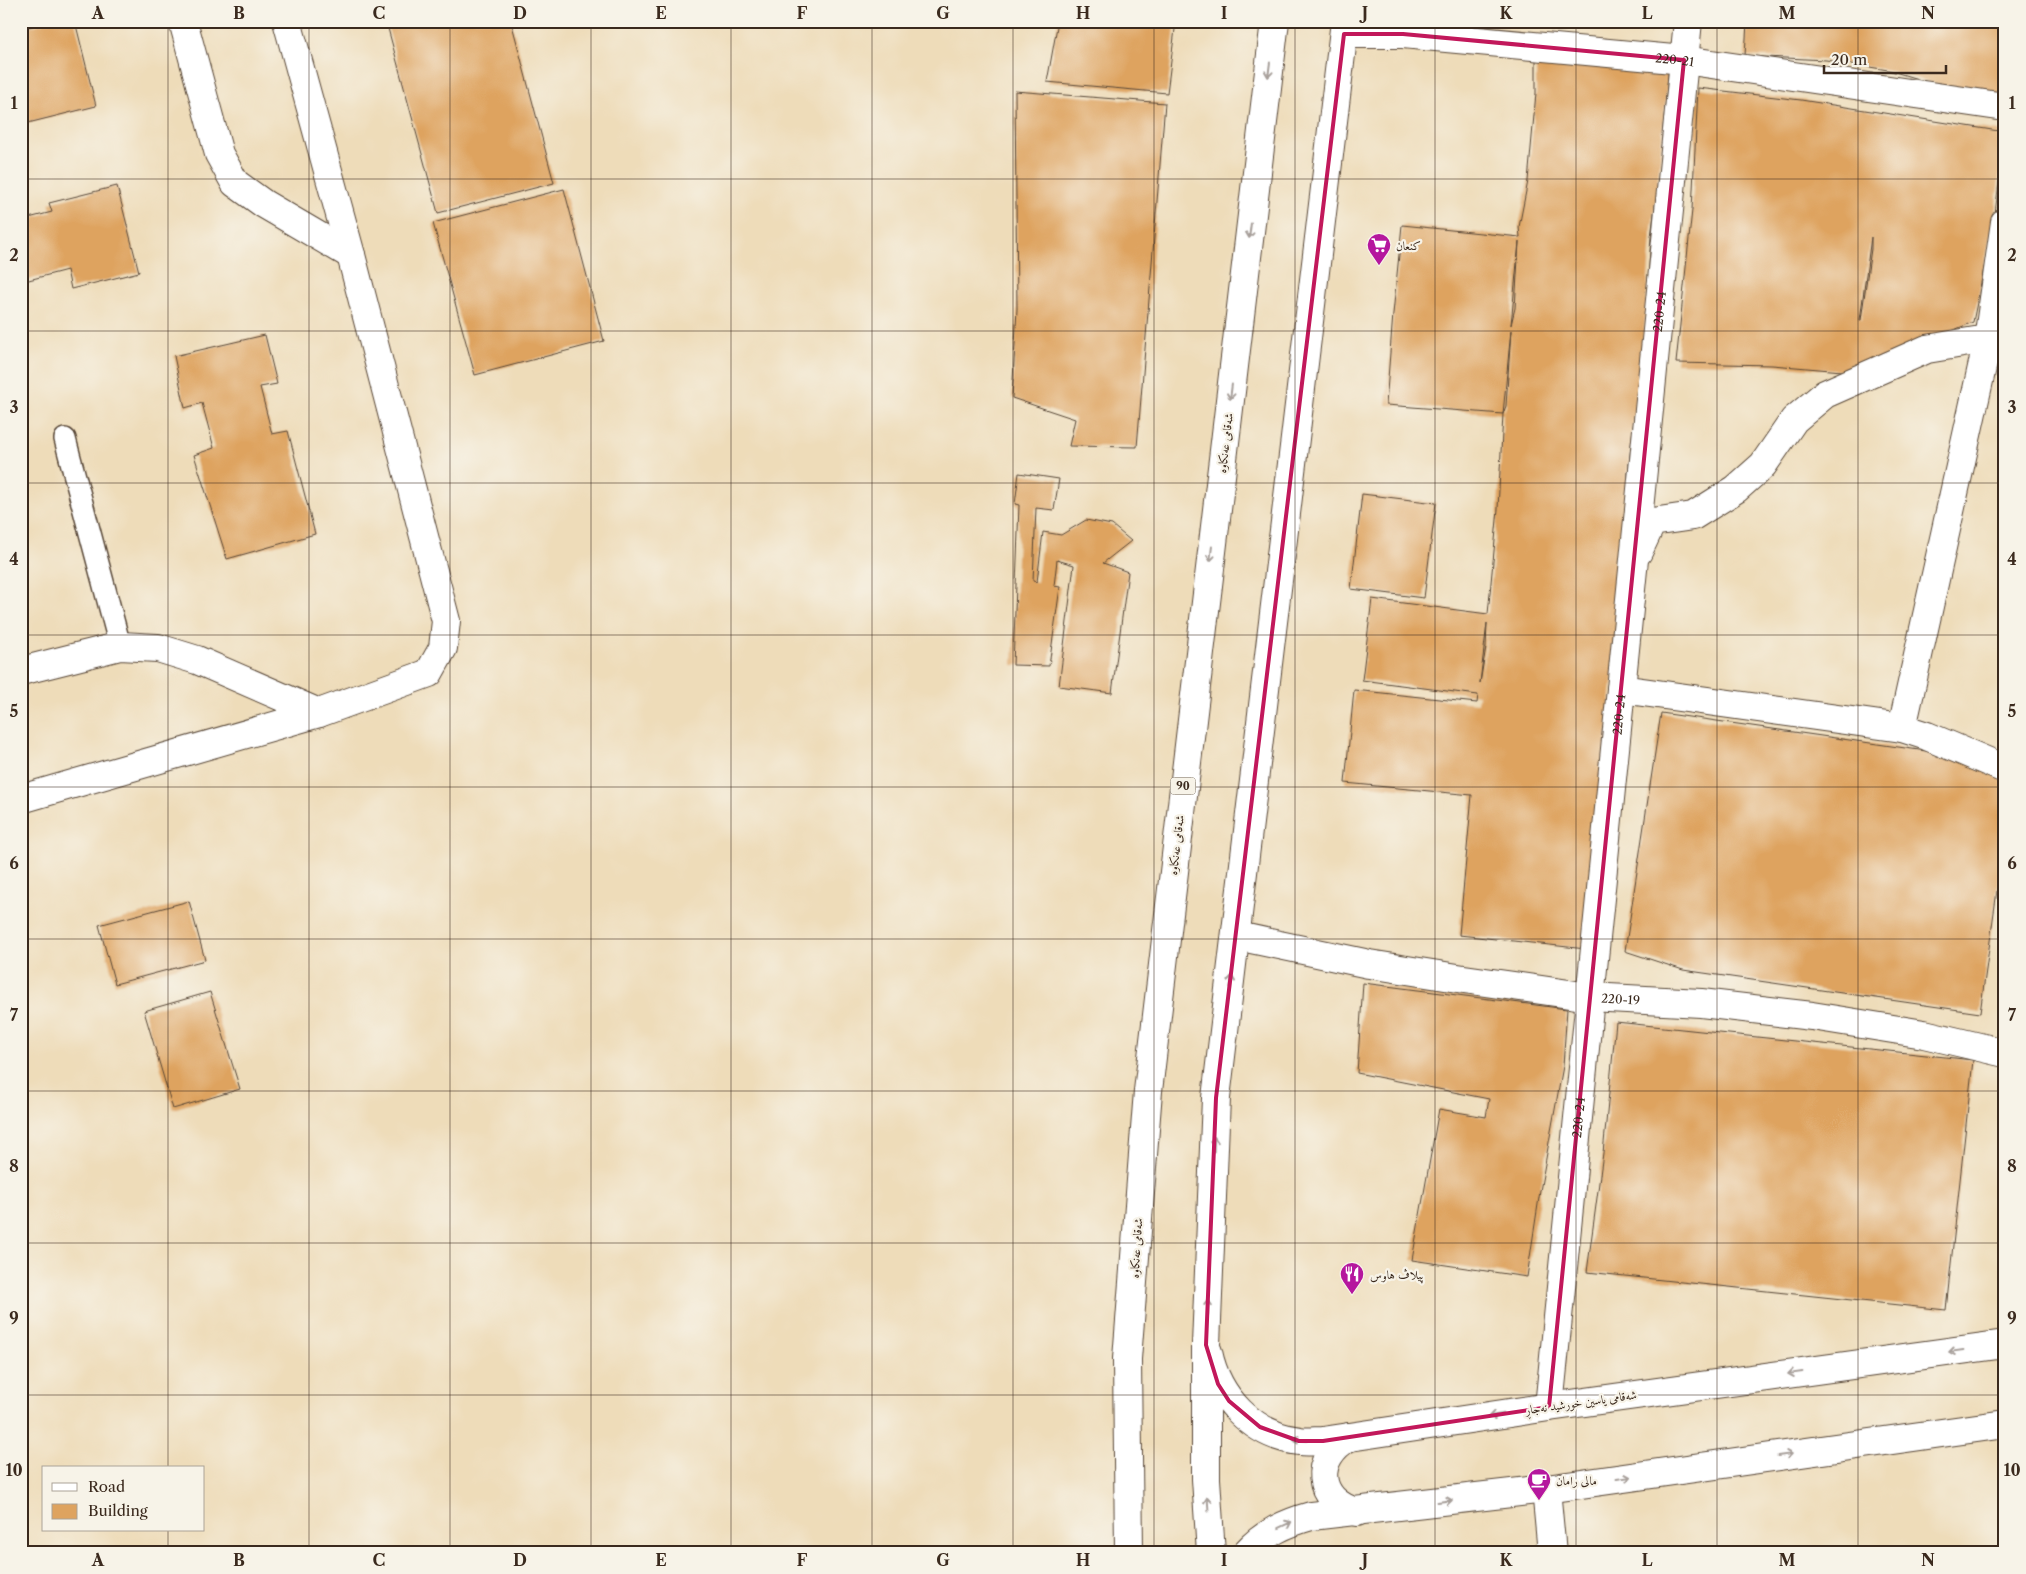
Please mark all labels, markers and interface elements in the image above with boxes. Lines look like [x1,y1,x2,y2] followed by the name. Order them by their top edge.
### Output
[91,3,105,23] text: A
[233,3,245,23] text: B
[373,3,385,23] text: C
[513,3,527,23] text: D
[655,3,667,23] text: E
[797,3,808,23] text: F
[936,3,950,23] text: G
[1076,3,1090,23] text: H
[1221,3,1228,23] text: I
[1359,3,1368,23] text: J
[1500,3,1514,23] text: K
[1641,3,1653,23] text: L
[1779,3,1796,23] text: M
[1921,3,1935,23] text: N
[1824,42,1946,74] scale bar
[1655,50,1695,69] street label: 220-21
[1831,50,1867,69] text: 20 m
[1264,61,1274,77] one-way arrow
[10,93,18,113] text: 1
[2008,93,2016,113] text: 1
[1245,223,1255,239] one-way arrow
[1366,232,1392,266] supermarket icon: كنعان
[1396,238,1421,253] place label: كنعان
[9,245,19,265] text: 2
[2007,245,2017,265] text: 2
[1649,290,1668,333] street label: 220-24
[1226,384,1236,400] one-way arrow
[9,397,19,417] text: 3
[2007,397,2017,417] text: 3
[1214,412,1237,474] street label: شەقامی عەنکاوە
[1206,545,1216,561] one-way arrow
[9,549,19,569] text: 4
[2007,549,2017,569] text: 4
[1609,693,1628,735] street label: 220-24
[10,701,19,721] text: 5
[2008,701,2017,721] text: 5
[1170,778,1196,794] road number: 90
[1165,814,1188,876] street label: شەقامی عەنکاوە
[9,853,19,873] text: 6
[2007,853,2017,873] text: 6
[1226,975,1236,991] one-way arrow
[1601,990,1640,1007] street label: 220-19
[10,1005,19,1025] text: 7
[2008,1005,2017,1025] text: 7
[1569,1096,1588,1138] street label: 220-24
[1209,1137,1219,1153] one-way arrow
[9,1156,19,1176] text: 8
[2007,1156,2017,1176] text: 8
[1126,1217,1147,1279] street label: شەقامی عەنکاوە
[1339,1261,1365,1295] restaurant icon: پيلاڤ هاوس
[1370,1267,1424,1284] place label: پيلاڤ هاوس
[1203,1299,1212,1315] one-way arrow
[9,1308,19,1328] text: 9
[2007,1308,2017,1328] text: 9
[1949,1346,1965,1356] one-way arrow
[1788,1368,1804,1378] one-way arrow
[1523,1387,1638,1420] street label: شەقامی یاسین خورشید نەجاڕ
[1488,1410,1504,1420] one-way arrow
[1293,1435,1309,1445] one-way arrow
[1776,1450,1792,1460] one-way arrow
[5,1460,23,1480] text: 10
[2003,1460,2021,1480] text: 10
[42,1466,205,1532] legend
[1526,1467,1552,1501] cafe icon: مالى رامان
[1556,1473,1597,1488] place label: مالى رامان
[1615,1473,1631,1483] one-way arrow
[88,1477,125,1496] text: Road
[1203,1496,1212,1512] one-way arrow
[1437,1496,1453,1506] one-way arrow
[88,1501,148,1520] text: Building
[1277,1520,1292,1529] one-way arrow
[91,1550,105,1570] text: A
[233,1550,245,1570] text: B
[373,1550,385,1570] text: C
[513,1550,527,1570] text: D
[655,1550,667,1570] text: E
[797,1550,808,1570] text: F
[936,1550,950,1570] text: G
[1076,1550,1090,1570] text: H
[1221,1550,1228,1570] text: I
[1359,1550,1368,1570] text: J
[1500,1550,1514,1570] text: K
[1641,1550,1653,1570] text: L
[1779,1550,1796,1570] text: M
[1921,1550,1935,1570] text: N

